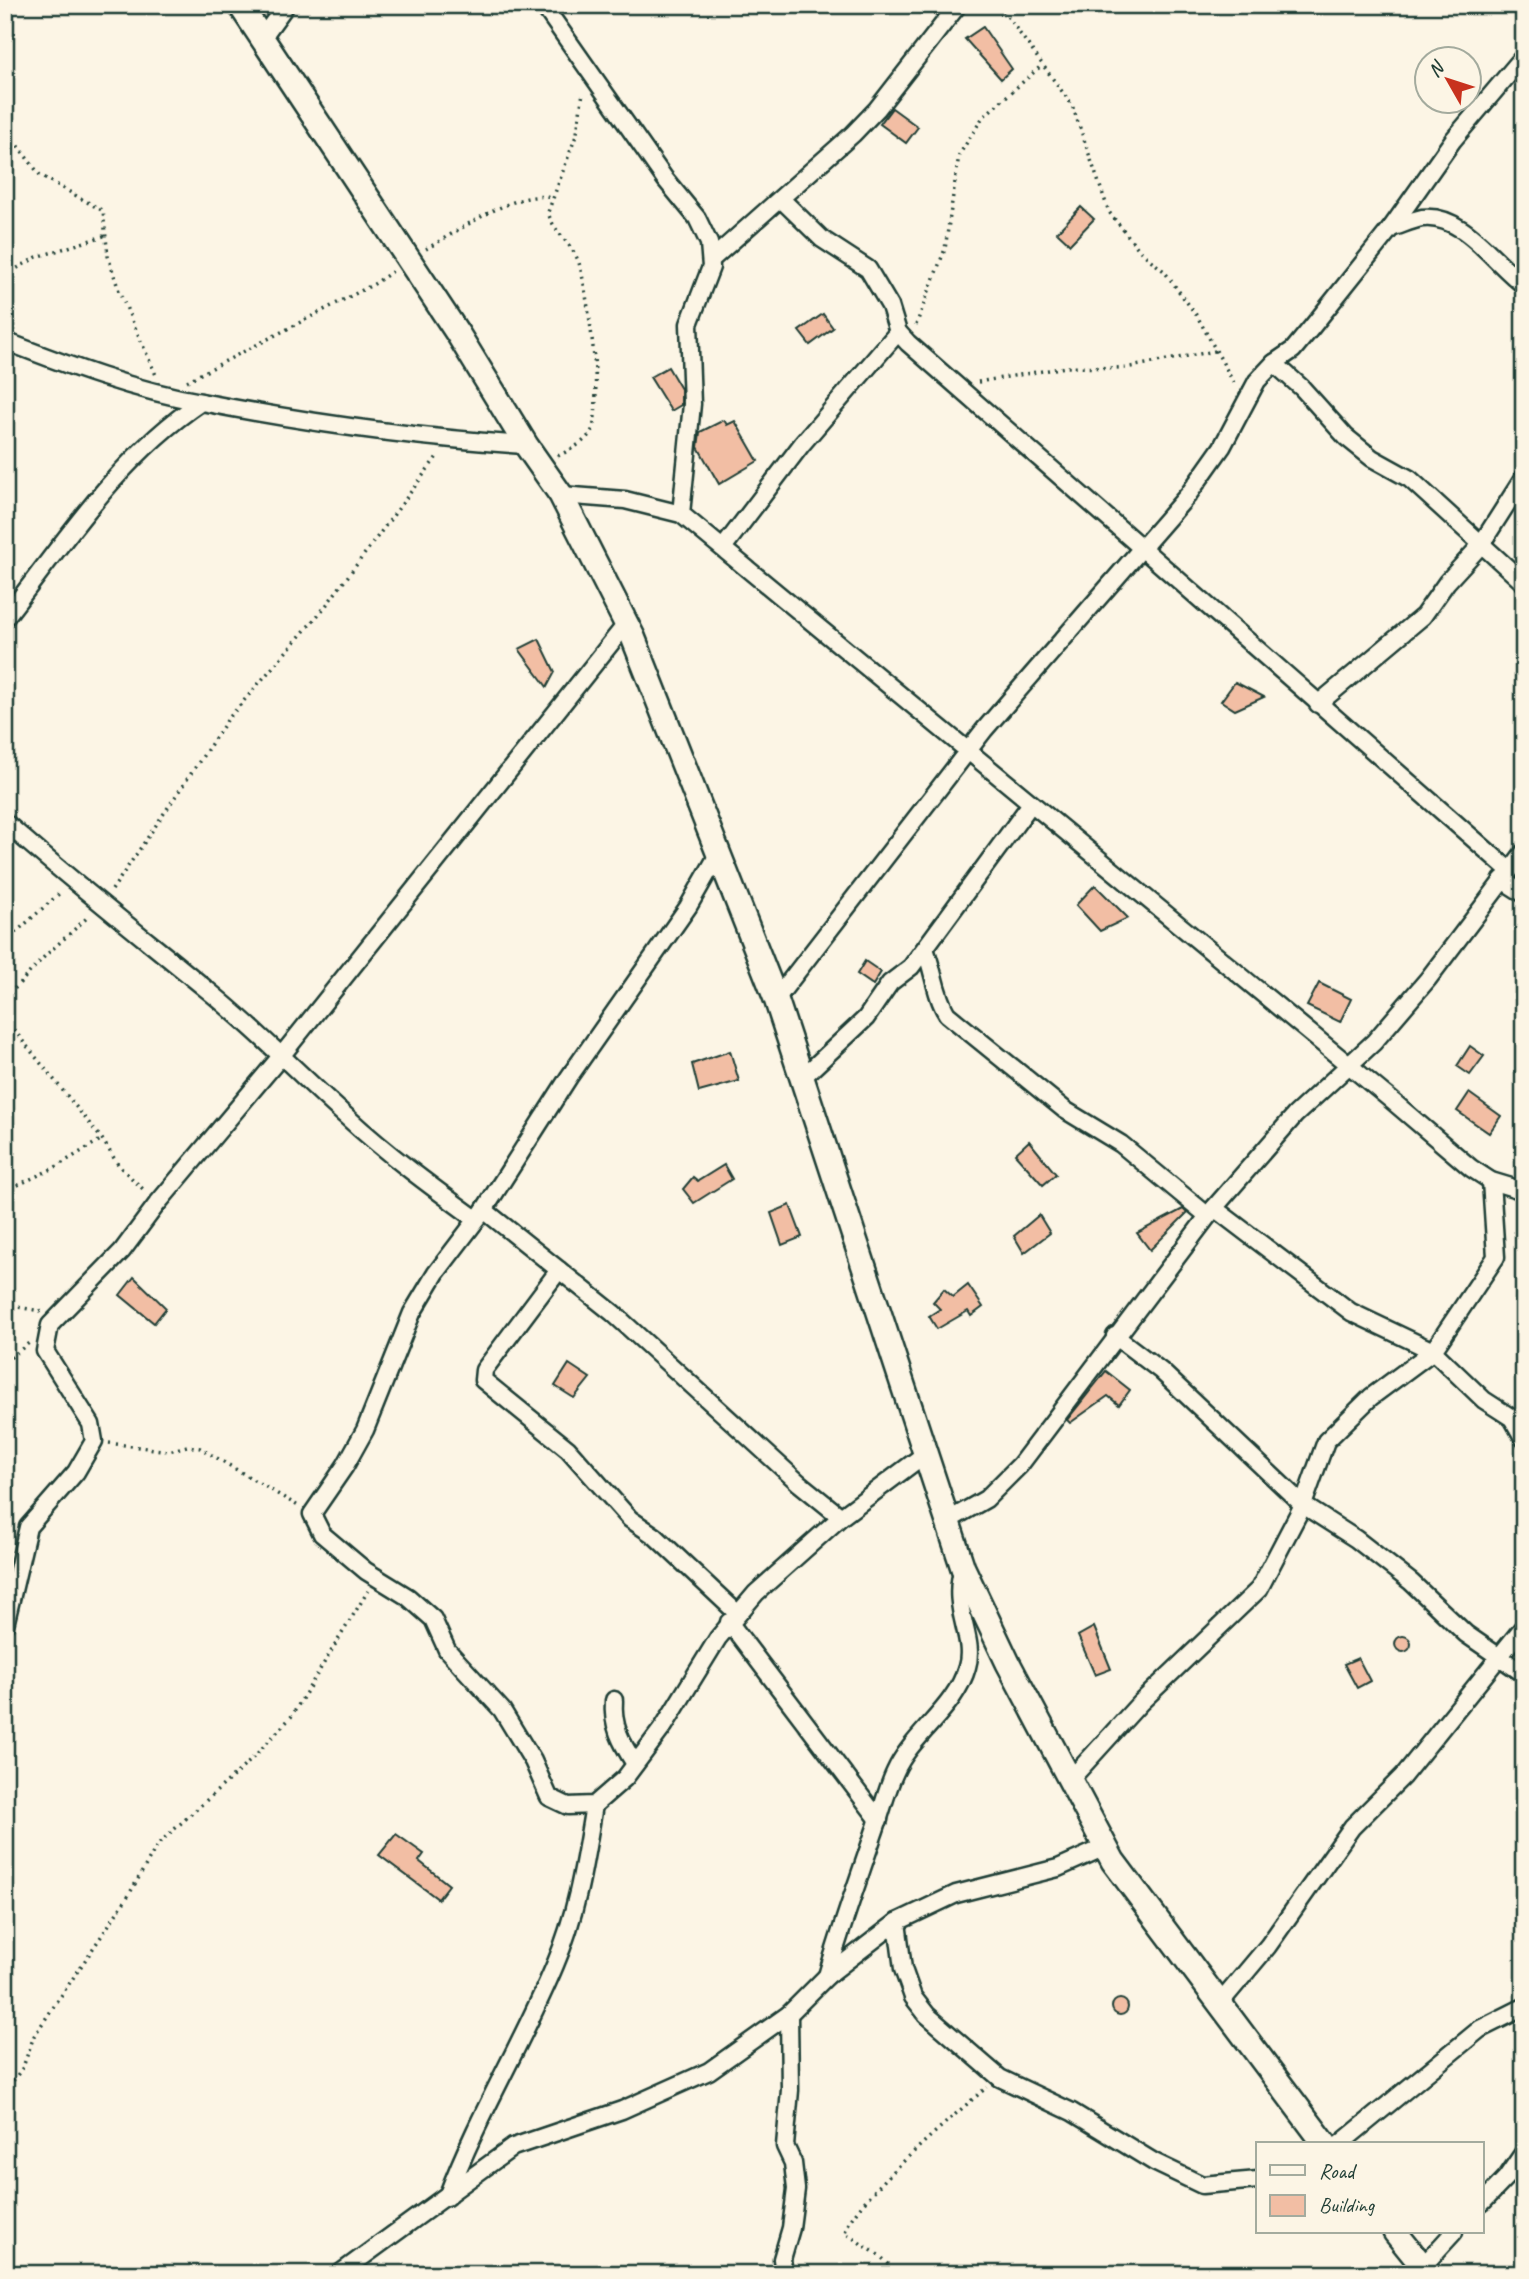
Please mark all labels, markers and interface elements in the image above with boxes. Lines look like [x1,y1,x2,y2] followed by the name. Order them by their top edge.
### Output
[1414,46,1484,116] north arrow
[1423,55,1451,82] text: N
[1256,2142,1484,2234] legend
[1319,2158,1358,2184] text: Road
[1319,2192,1376,2218] text: Building

